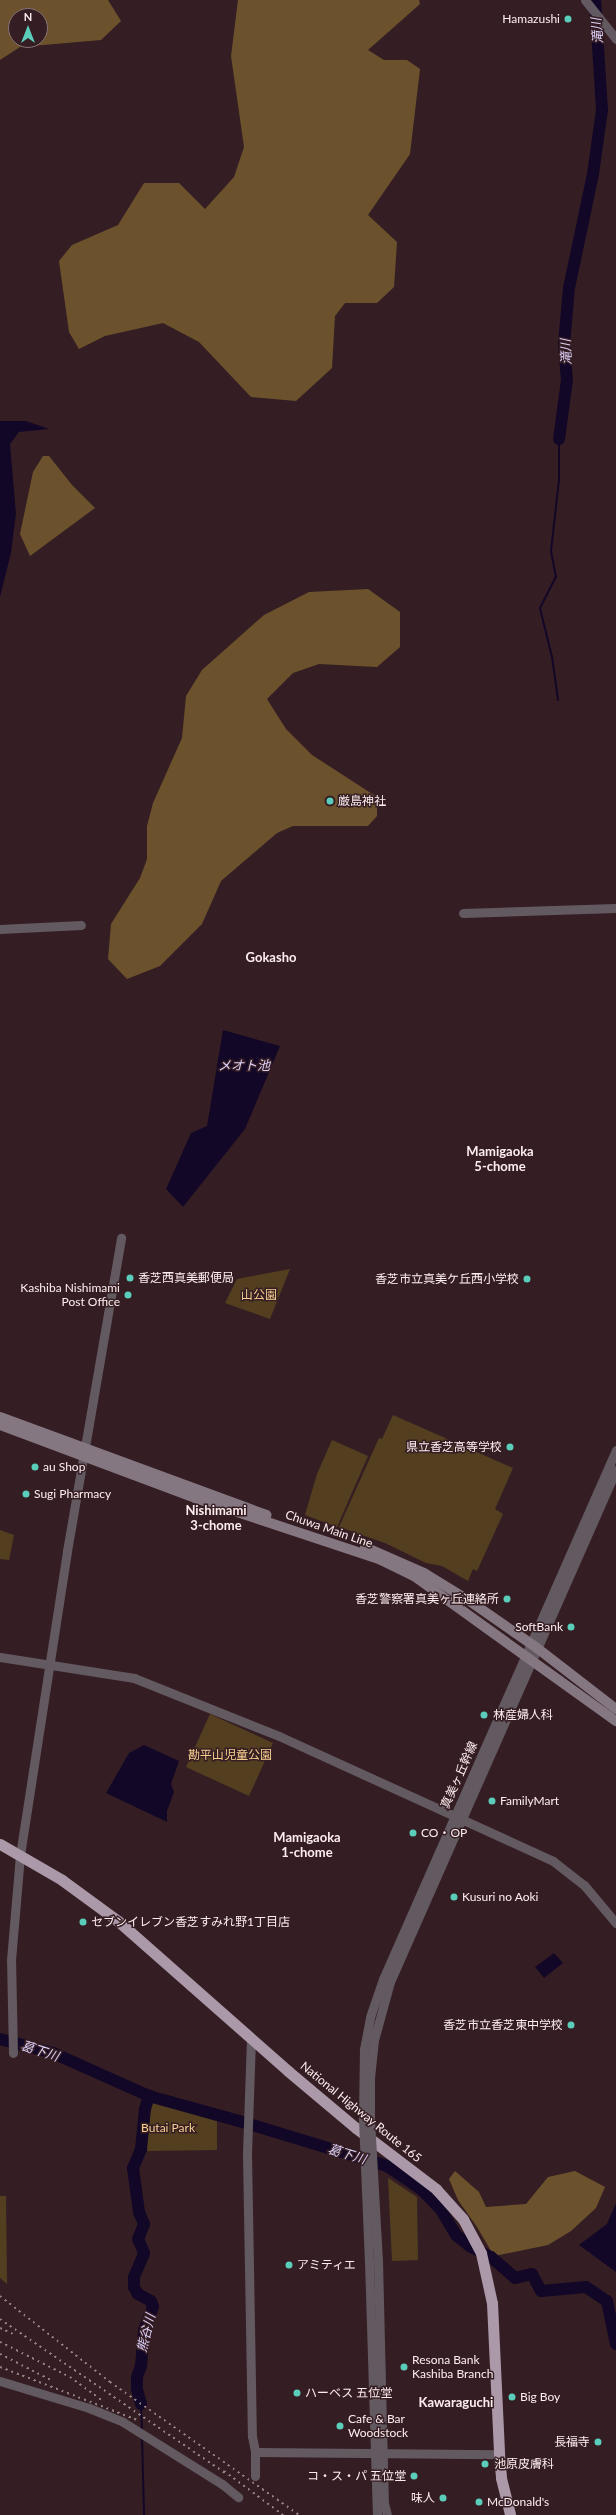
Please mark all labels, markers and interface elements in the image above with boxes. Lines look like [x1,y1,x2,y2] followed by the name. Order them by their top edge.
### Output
[8,8,48,48] north arrow
[24,10,32,23] text: N
[502,12,560,26] place label: Hamazushi
[563,14,573,24] marker: Hamazushi
[588,17,606,45] water label: 滝川
[558,339,574,365] water label: 滝川
[338,794,386,808] place label: 厳島神社
[325,796,335,806] marker: 厳島神社
[246,949,296,965] district label: Gokasho
[218,1057,270,1073] water label: メオト池
[466,1144,534,1175] district label: Mamigaoka 5-chome
[138,1271,234,1285] place label: 香芝西真美郵便局
[375,1272,519,1286] place label: 香芝市立真美ケ丘西小学校
[125,1273,135,1283] marker: 香芝西真美郵便局
[522,1274,532,1284] marker: 香芝市立真美ケ丘西小学校
[20,1281,120,1309] place label: Kashiba Nishimami Post Office
[241,1288,277,1302] park label: 山公園
[123,1290,133,1300] marker: Kashiba Nishimami Post Office
[406,1440,502,1454] place label: 県立香芝高等学校
[505,1442,515,1452] marker: 県立香芝高等学校
[43,1460,85,1474] place label: au Shop
[30,1462,40,1472] marker: au Shop
[34,1487,111,1501] place label: Sugi Pharmacy
[21,1489,31,1499] marker: Sugi Pharmacy
[185,1503,247,1534] district label: Nishimami 3-chome
[283,1507,375,1551] street label: Chuwa Main Line
[355,1592,499,1606] place label: 香芝警察署真美ヶ丘連絡所
[502,1594,512,1604] marker: 香芝警察署真美ヶ丘連絡所
[515,1620,563,1634] place label: SoftBank
[566,1622,576,1632] marker: SoftBank
[493,1708,553,1722] place label: 林産婦人科
[478,1709,490,1721] marker: 林産婦人科
[438,1739,480,1811] street label: 真美ヶ丘幹線
[188,1748,272,1762] park label: 勘平山児童公園
[500,1794,559,1808] place label: FamilyMart
[487,1796,497,1806] marker: FamilyMart
[421,1826,467,1840] place label: CO・OP
[408,1828,418,1838] marker: CO・OP
[273,1830,341,1861] district label: Mamigaoka 1-chome
[462,1890,539,1904] place label: Kusuri no Aoki
[449,1892,459,1902] marker: Kusuri no Aoki
[91,1915,290,1929] place label: セブンイレブン香芝すみれ野1丁目店
[78,1917,88,1927] marker: セブンイレブン香芝すみれ野1丁目店
[443,2018,563,2032] place label: 香芝市立香芝東中学校
[566,2020,576,2030] marker: 香芝市立香芝東中学校
[19,2038,61,2064] water label: 葛下川
[297,2059,425,2165] street label: National Highway Route 165
[141,2121,195,2135] park label: Butai Park
[326,2141,368,2167] water label: 葛下川
[297,2258,357,2272] place label: アミティエ
[284,2260,294,2270] marker: アミティエ
[134,2312,158,2354] water label: 熊谷川
[412,2353,493,2381] place label: Resona Bank Kashiba Branch
[399,2362,409,2372] marker: Resona Bank Kashiba Branch
[305,2386,392,2400] place label: ハーベス 五位堂
[292,2388,302,2398] marker: ハーベス 五位堂
[520,2390,560,2404] place label: Big Boy
[507,2392,517,2402] marker: Big Boy
[419,2394,493,2410] district label: Kawaraguchi
[348,2412,408,2440] place label: Cafe & Bar Woodstock
[335,2421,345,2431] marker: Cafe & Bar Woodstock
[554,2435,590,2449] place label: 長福寺
[593,2437,603,2447] marker: 長福寺
[494,2457,554,2471] place label: 池原皮膚科
[479,2458,491,2470] marker: 池原皮膚科
[307,2469,406,2483] place label: コ・ス・パ 五位堂
[409,2471,419,2481] marker: コ・ス・パ 五位堂
[411,2491,435,2505] place label: 味人
[438,2493,448,2503] marker: 味人
[487,2495,549,2509] place label: McDonald's
[474,2497,484,2507] marker: McDonald's

